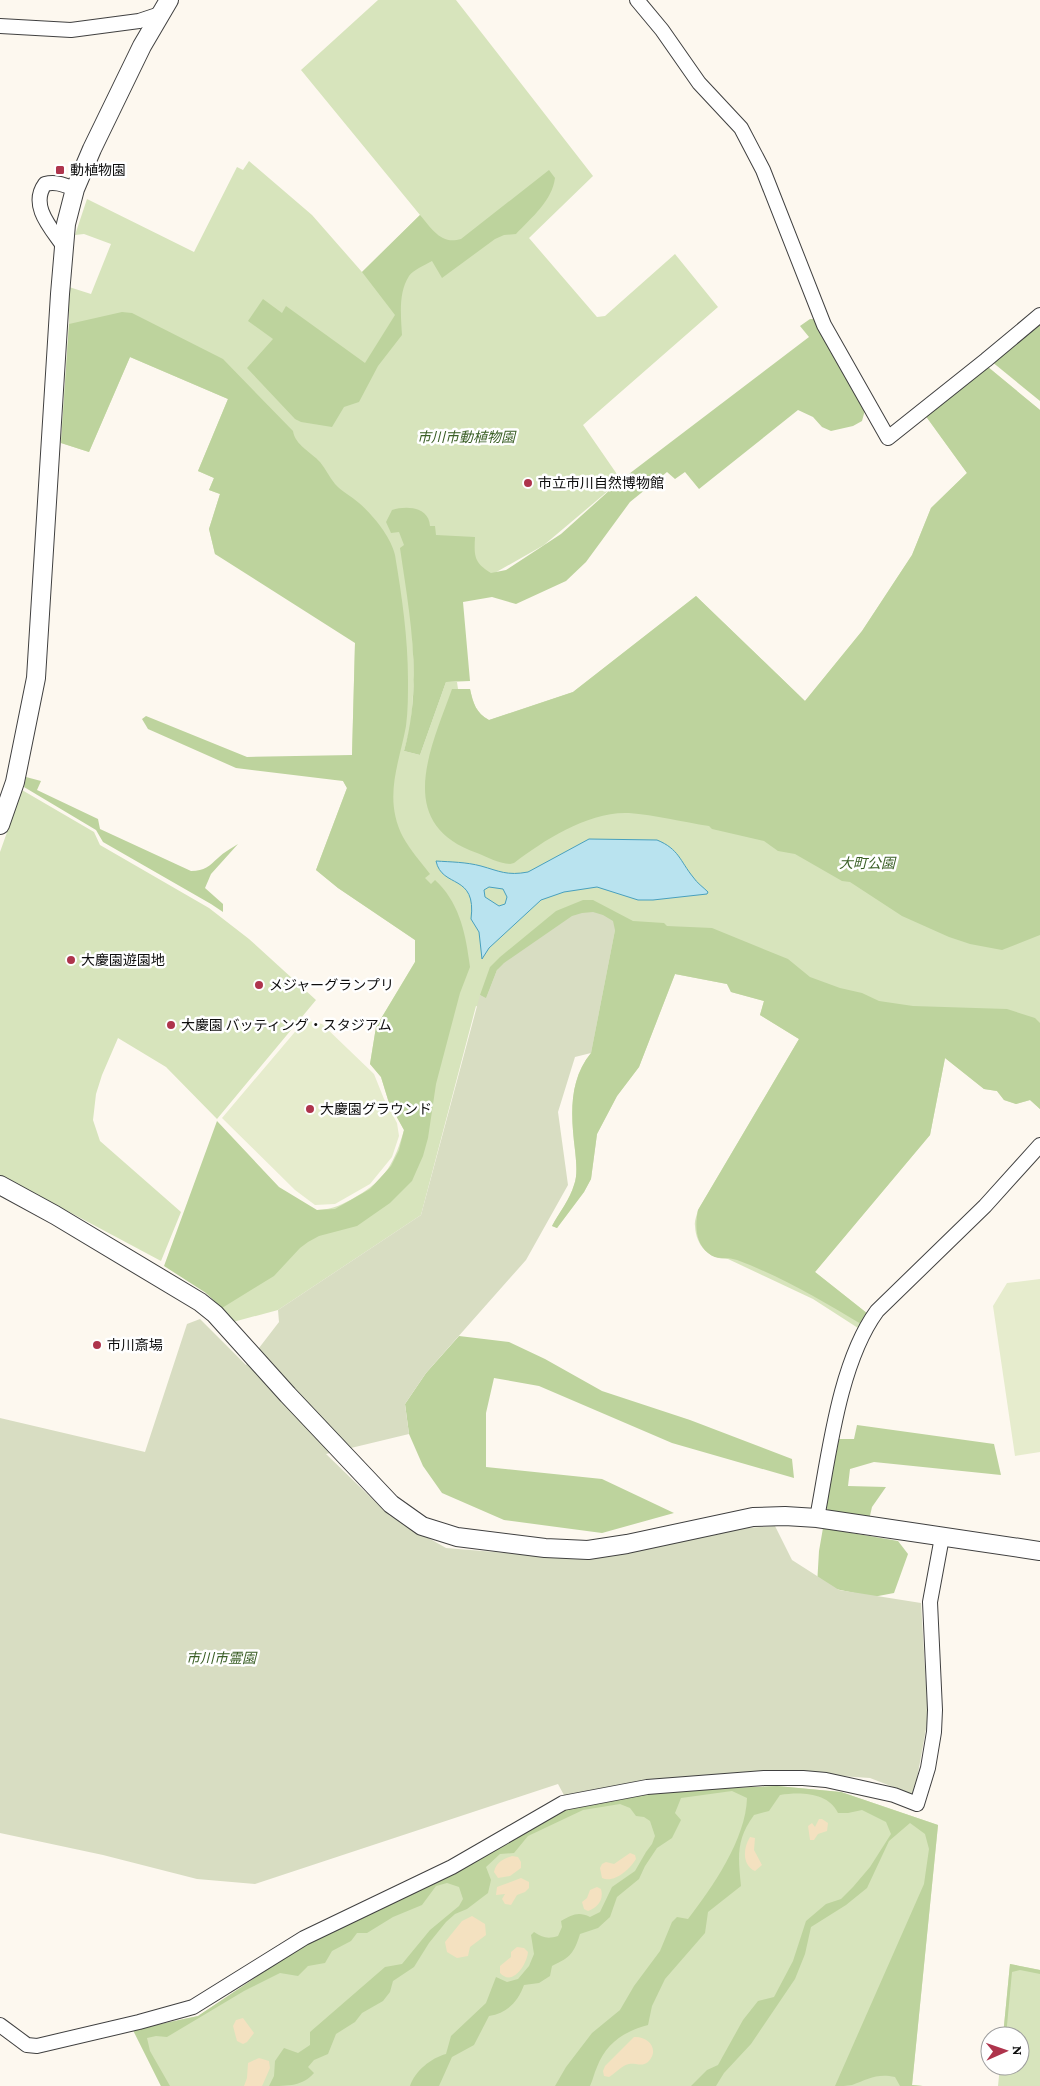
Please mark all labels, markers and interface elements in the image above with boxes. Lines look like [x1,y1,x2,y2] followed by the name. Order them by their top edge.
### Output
[70,162,126,178] place label: 動植物園
[54,164,66,176] marker: 動植物園
[417,429,517,445] park label: 市川市動植物園
[538,475,664,491] place label: 市立市川自然博物館
[522,477,534,489] marker: 市立市川自然博物館
[839,855,897,871] park label: 大町公園
[81,952,165,968] place label: 大慶園遊園地
[65,954,77,966] marker: 大慶園遊園地
[269,977,394,993] place label: メジャーグランプリ
[253,979,265,991] marker: メジャーグランプリ
[181,1017,392,1033] place label: 大慶園 バッティング・スタジアム
[165,1019,177,1031] marker: 大慶園 バッティング・スタジアム
[320,1101,432,1117] place label: 大慶園グラウンド
[304,1103,316,1115] marker: 大慶園グラウンド
[107,1337,163,1353] place label: 市川斎場
[91,1339,103,1351] marker: 市川斎場
[186,1650,258,1666] park label: 市川市霊園
[980,2026,1030,2076] north arrow
[1010,2045,1026,2056] text: N

